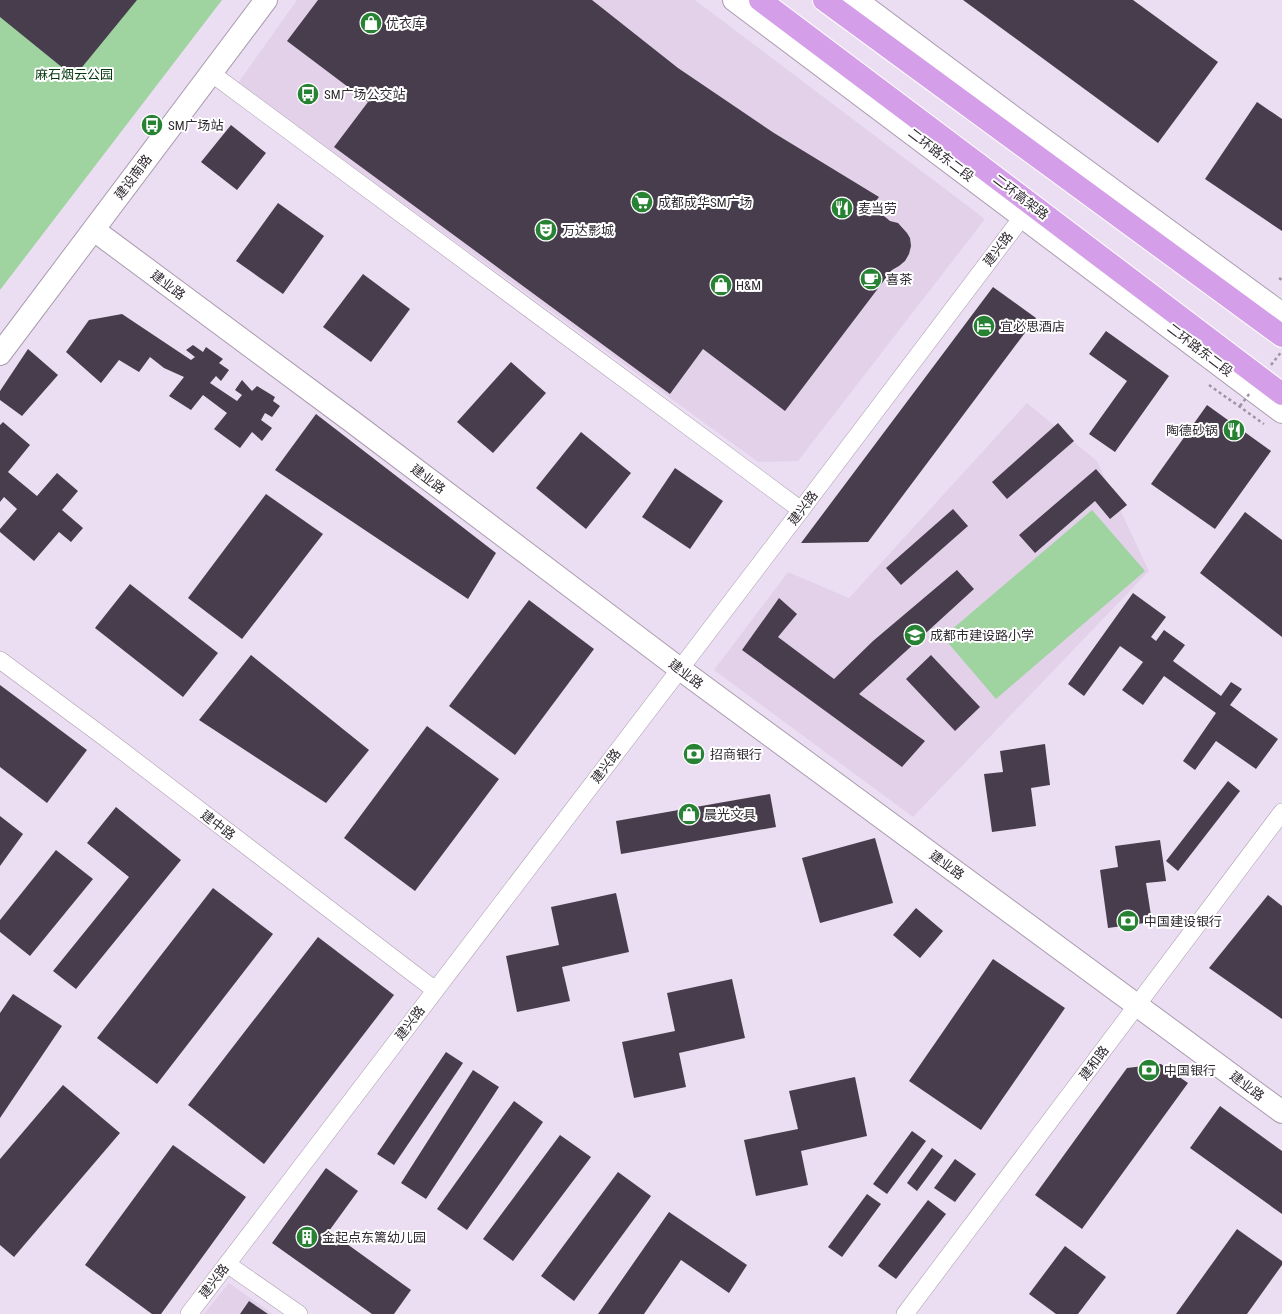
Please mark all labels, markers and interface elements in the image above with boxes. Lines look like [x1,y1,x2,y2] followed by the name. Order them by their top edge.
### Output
[358,10,384,36] shop icon: 优衣库
[386,16,425,31] place label: 优衣库
[35,67,113,82] park label: 麻石烟云公园
[295,81,321,107] bus stop icon: SM广场公交站
[324,87,406,102] place label: SM广场公交站
[139,112,165,138] bus stop icon: SM广场站
[168,118,224,133] place label: SM广场站
[905,126,977,184] street label: 二环路东二段
[111,152,155,202] street label: 建设南路
[991,171,1051,223] street label: 二环高架路
[629,189,655,215] supermarket icon: 成都成华SM广场
[658,195,753,210] place label: 成都成华SM广场
[829,195,855,221] restaurant icon: 麦当劳
[858,201,897,216] place label: 麦当劳
[533,217,559,243] theatre icon: 万达影城
[562,223,614,238] place label: 万达影城
[980,229,1016,269] street label: 建兴路
[858,266,884,292] cafe icon: 喜茶
[148,267,188,303] street label: 建业路
[708,272,734,298] shop icon: H&M
[886,272,913,287] place label: 喜茶
[736,278,761,293] place label: H&M
[971,313,997,339] hotel icon: 宜必思酒店
[1000,319,1065,334] place label: 宜必思酒店
[1164,321,1236,379] street label: 二环路东二段
[1221,417,1247,443] restaurant icon: 陶德砂锅
[1166,423,1218,438] place label: 陶德砂锅
[408,461,448,497] street label: 建业路
[785,488,821,528] street label: 建兴路
[902,622,928,648] school or university icon: 成都市建设路小学
[930,628,1034,643] place label: 成都市建设路小学
[666,656,706,692] street label: 建业路
[681,741,707,767] bank icon: 招商银行
[588,746,624,786] street label: 建兴路
[710,747,762,762] place label: 招商银行
[676,801,702,827] shop icon: 晨光文具
[198,807,238,843] street label: 建中路
[704,807,756,822] place label: 晨光文具
[927,847,967,883] street label: 建业路
[1115,908,1141,934] bank icon: 中国建设银行
[1144,914,1222,929] place label: 中国建设银行
[392,1003,428,1043] street label: 建兴路
[1076,1043,1112,1083] street label: 建和路
[1136,1057,1162,1083] bank icon: 中国银行
[1164,1063,1216,1078] place label: 中国银行
[1227,1068,1267,1104] street label: 建业路
[294,1224,320,1250] building icon: 金起点东篱幼儿园
[322,1230,426,1245] place label: 金起点东篱幼儿园
[196,1261,232,1301] street label: 建兴路

